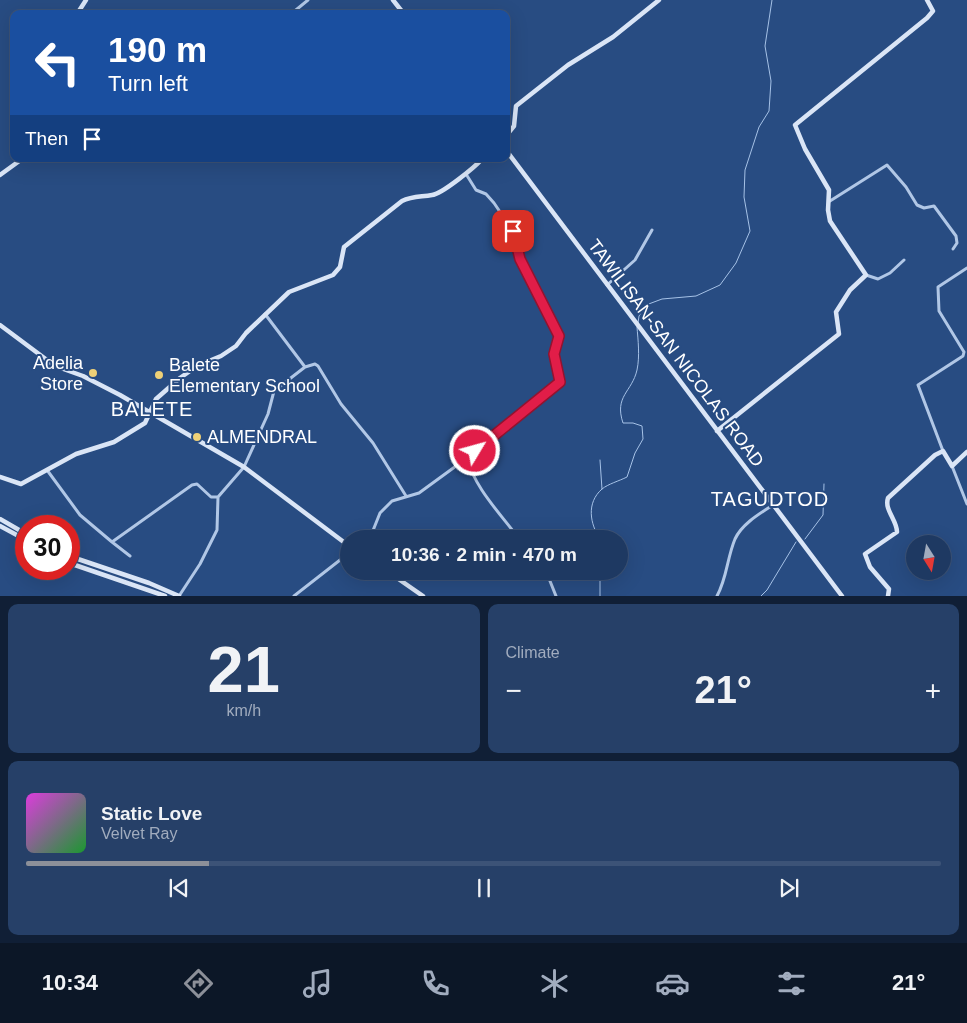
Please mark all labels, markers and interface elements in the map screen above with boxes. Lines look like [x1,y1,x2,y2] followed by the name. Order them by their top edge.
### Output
[25,30,90,95] icon: left
[108,30,207,69] text: 190 m
[108,71,188,96] text: Turn left
[78,125,106,153] icon: arrive
[25,128,68,149] text: Then
[492,210,534,252] pin
[499,217,527,245] icon: arrive
[584,236,768,470] street label: TAWILISAN-SAN NICOLAS ROAD
[33,353,84,394] place label: Adelia Store
[169,355,320,396] place label: Balete Elementary School
[87,367,99,379] marker: Adelia Store
[153,369,165,381] marker: Balete Elementary School
[111,398,193,420] district label: BALETE
[448,424,500,476] position arrow
[207,427,317,447] place label: ALMENDRAL
[191,431,203,443] marker: ALMENDRAL
[711,488,829,510] district label: TAGUDTOD
[15,515,80,580] speed limit sign: 30
[906,535,951,580] north arrow
[906,535,951,580] map controls
[391,544,577,565] text: 10:36 · 2 min · 470 m
[208,633,280,706] text: 21
[506,644,560,661] text: Climate
[695,669,752,711] text: 21°
[506,675,522,706] text: −
[925,675,941,706] text: +
[226,702,261,719] text: km/h
[101,803,202,824] text: Static Love
[101,825,177,842] text: Velvet Ray
[165,874,193,902] icon: previous
[470,874,498,902] icon: pause
[775,874,803,902] icon: next
[181,966,216,1001] icon: directions
[300,966,335,1001] icon: music
[418,966,453,1001] icon: phone
[537,966,572,1001] icon: climate
[655,966,690,1001] icon: car
[774,966,809,1001] icon: filters
[42,970,98,995] text: 10:34
[892,970,925,995] text: 21°

